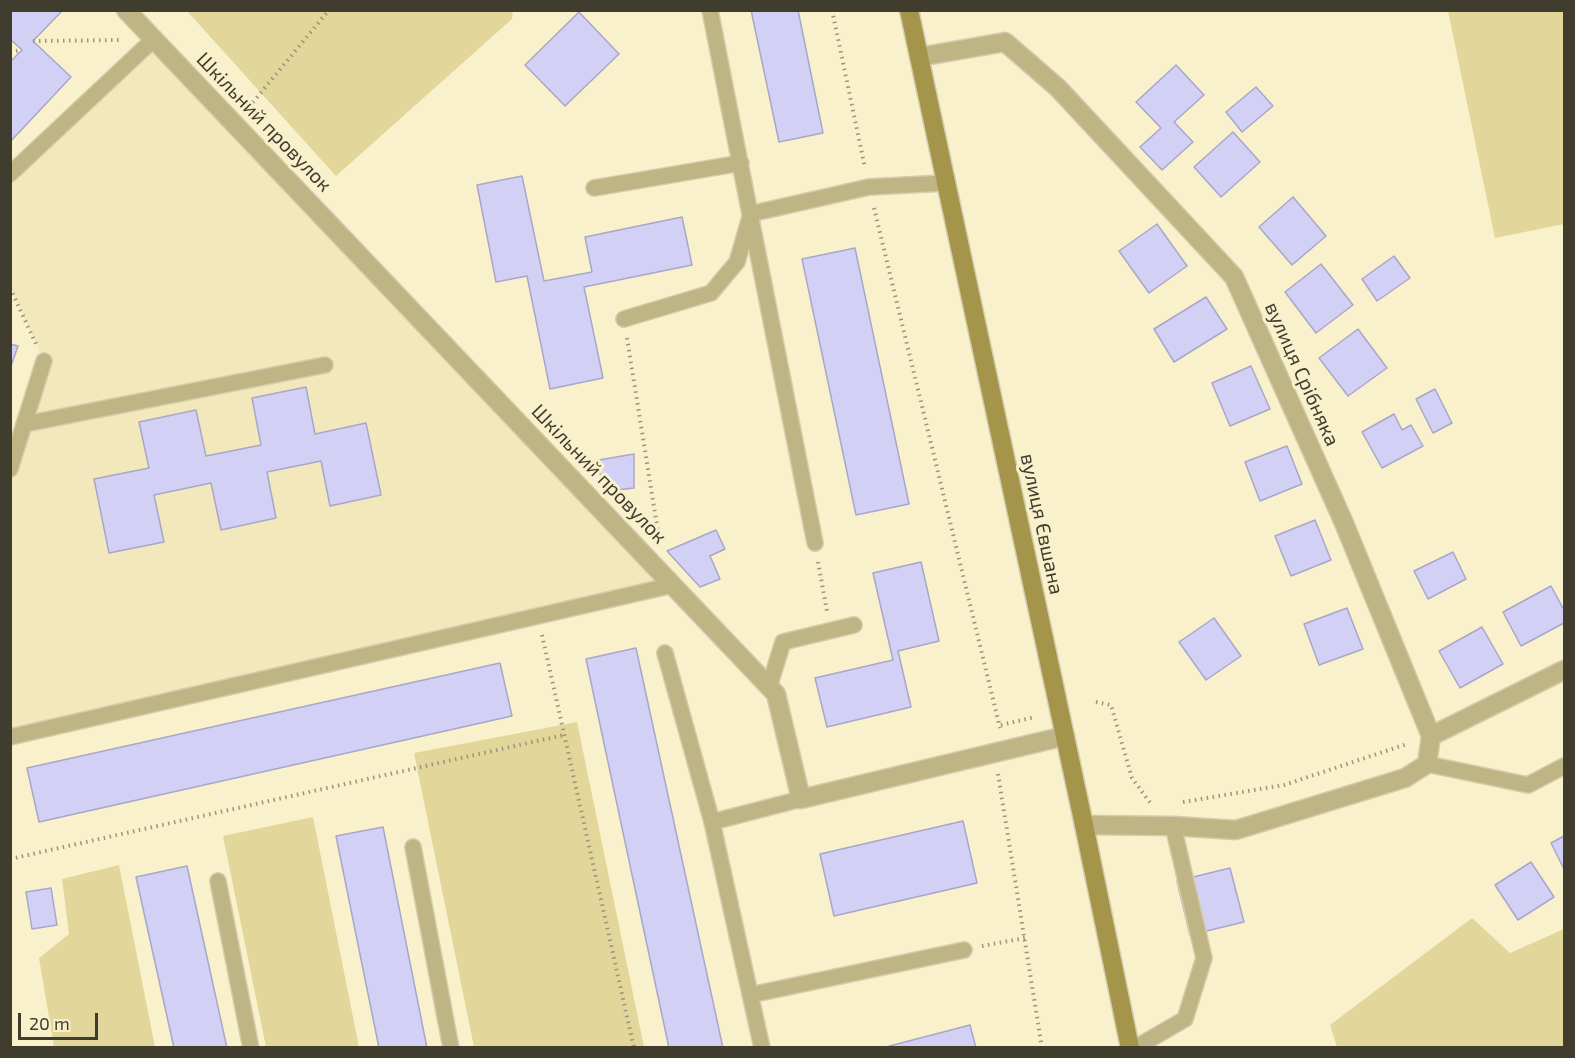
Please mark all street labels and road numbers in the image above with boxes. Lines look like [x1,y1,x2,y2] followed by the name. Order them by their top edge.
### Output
[191,47,337,197] street label: Шкільний провулок
[1260,298,1344,450] street label: вулиця Срібняка
[526,399,672,549] street label: Шкільний провулок
[1015,451,1069,597] street label: вулиця Євшана

